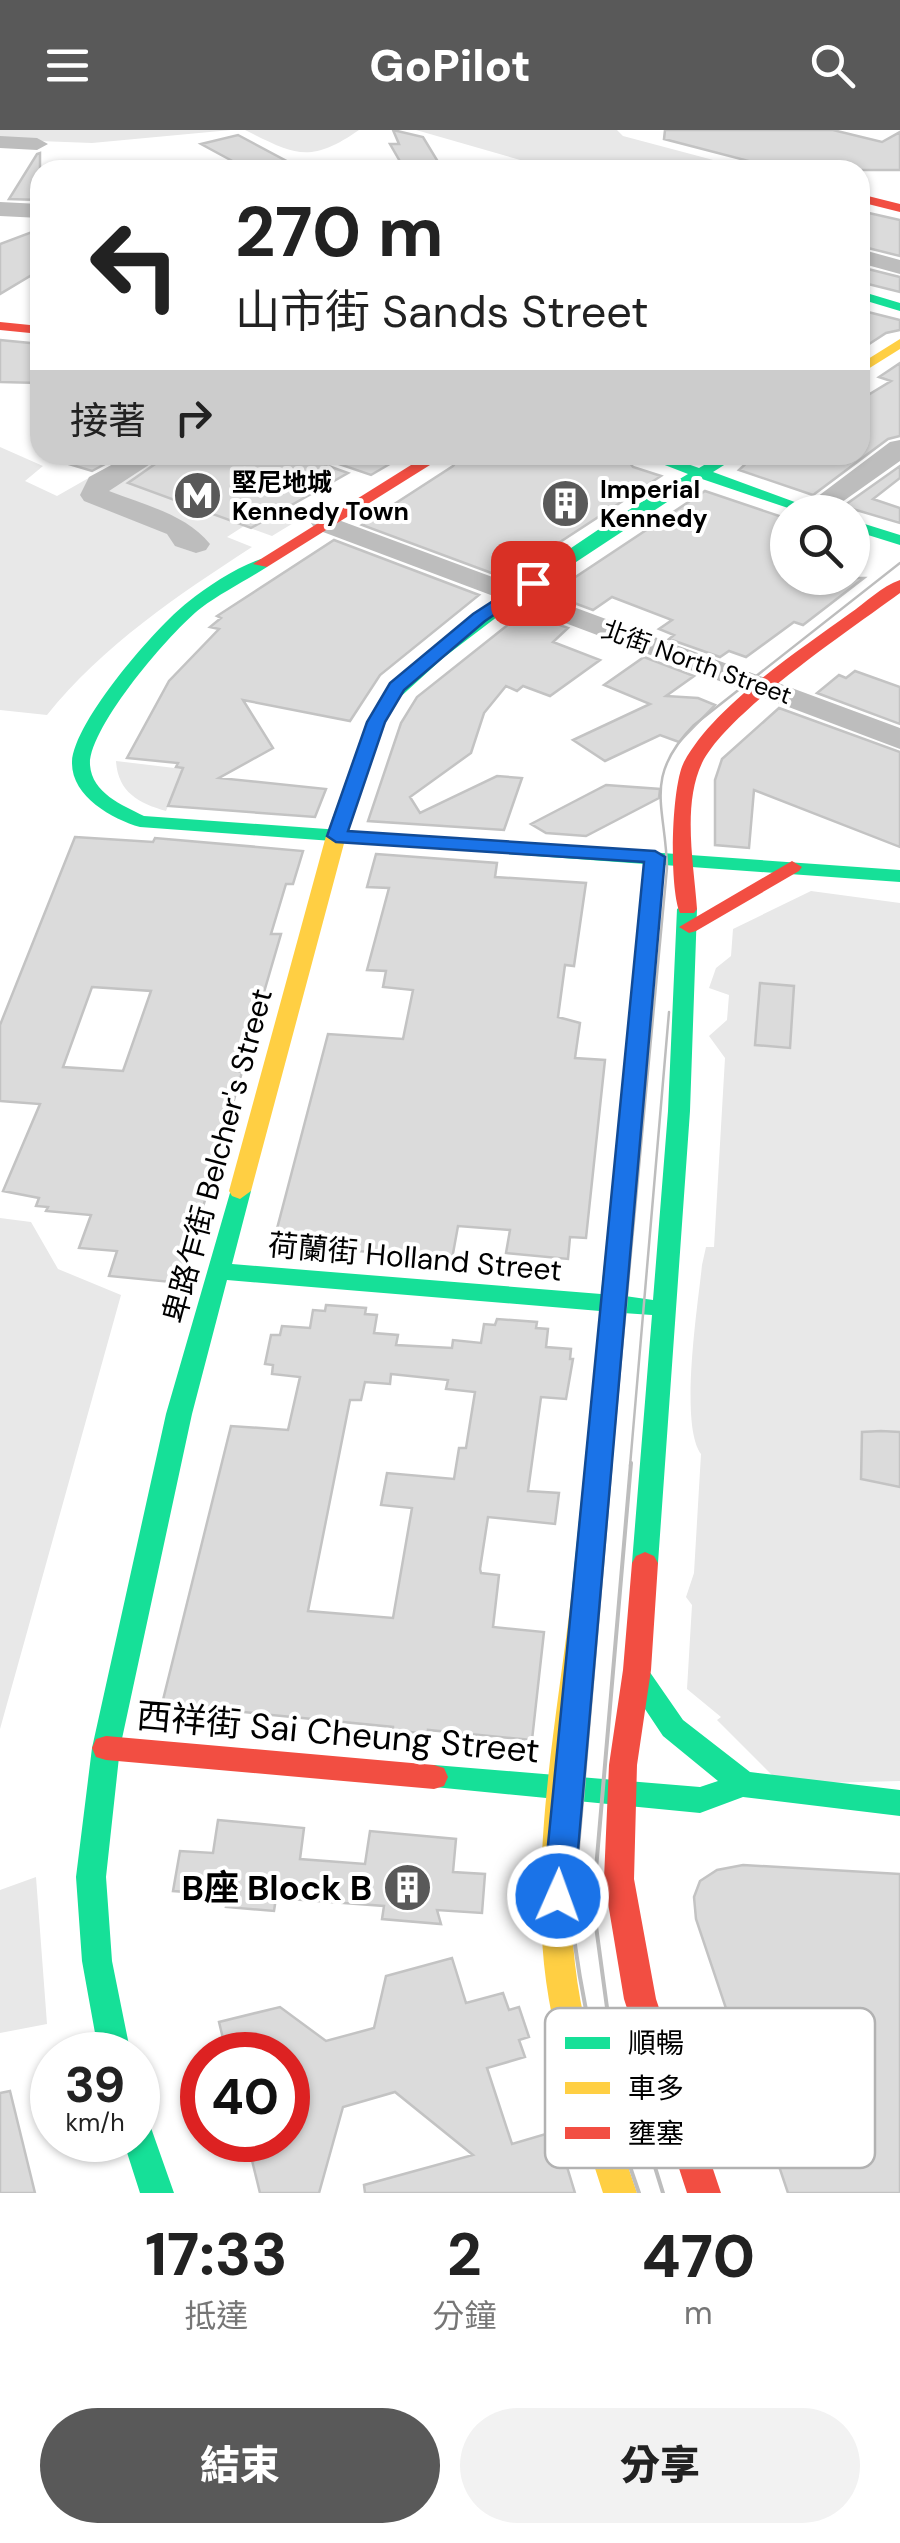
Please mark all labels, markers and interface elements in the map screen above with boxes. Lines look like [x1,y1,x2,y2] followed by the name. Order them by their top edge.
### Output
[369,36,531,95] text: GoPilot
[40,38,95,93] icon: menu
[805,38,860,93] icon: search
[235,187,444,278] text: 270 m
[70,200,200,330] icon: left
[235,282,649,341] text: 山市街 Sands Street
[166,390,221,445] icon: right
[70,396,146,446] text: 接著
[232,466,409,528] place label: 堅尼地城 Kennedy Town
[171,470,223,522] metro station icon: 堅尼地城 Kennedy Town
[600,473,708,535] place label: Imperial Kennedy
[539,477,591,529] building icon: Imperial Kennedy
[770,495,870,595] map controls
[770,495,870,595] button: search
[491,541,576,626] pin
[506,556,561,611] icon: arrive
[597,613,796,712] street label: 北街 North Street
[154,984,281,1328] street label: 卑路乍街 Belcher's Street
[266,1225,564,1290] street label: 荷蘭街 Holland Street
[134,1692,542,1774] street label: 西祥街 Sai Cheung Street
[506,1844,610,1948] position arrow
[381,1862,433,1914] building icon: B座 Block B
[181,1865,372,1911] place label: B座 Block B
[545,2008,875,2168] legend
[628,2025,684,2062] text: 順暢
[180,2032,310,2162] speed limit sign: 40
[65,2052,125,2118] text: 39
[628,2070,684,2107] text: 車多
[65,2106,125,2139] text: km/h
[628,2115,684,2152] text: 壅塞
[145,2215,287,2294] text: 17:33
[447,2215,482,2294] text: 2
[641,2217,755,2296] text: 470
[684,2292,712,2334] text: m
[184,2295,248,2337] text: 抵達
[432,2295,496,2337] text: 分鐘
[40,2408,440,2523] button: 結束
[460,2408,860,2523] button: 分享

